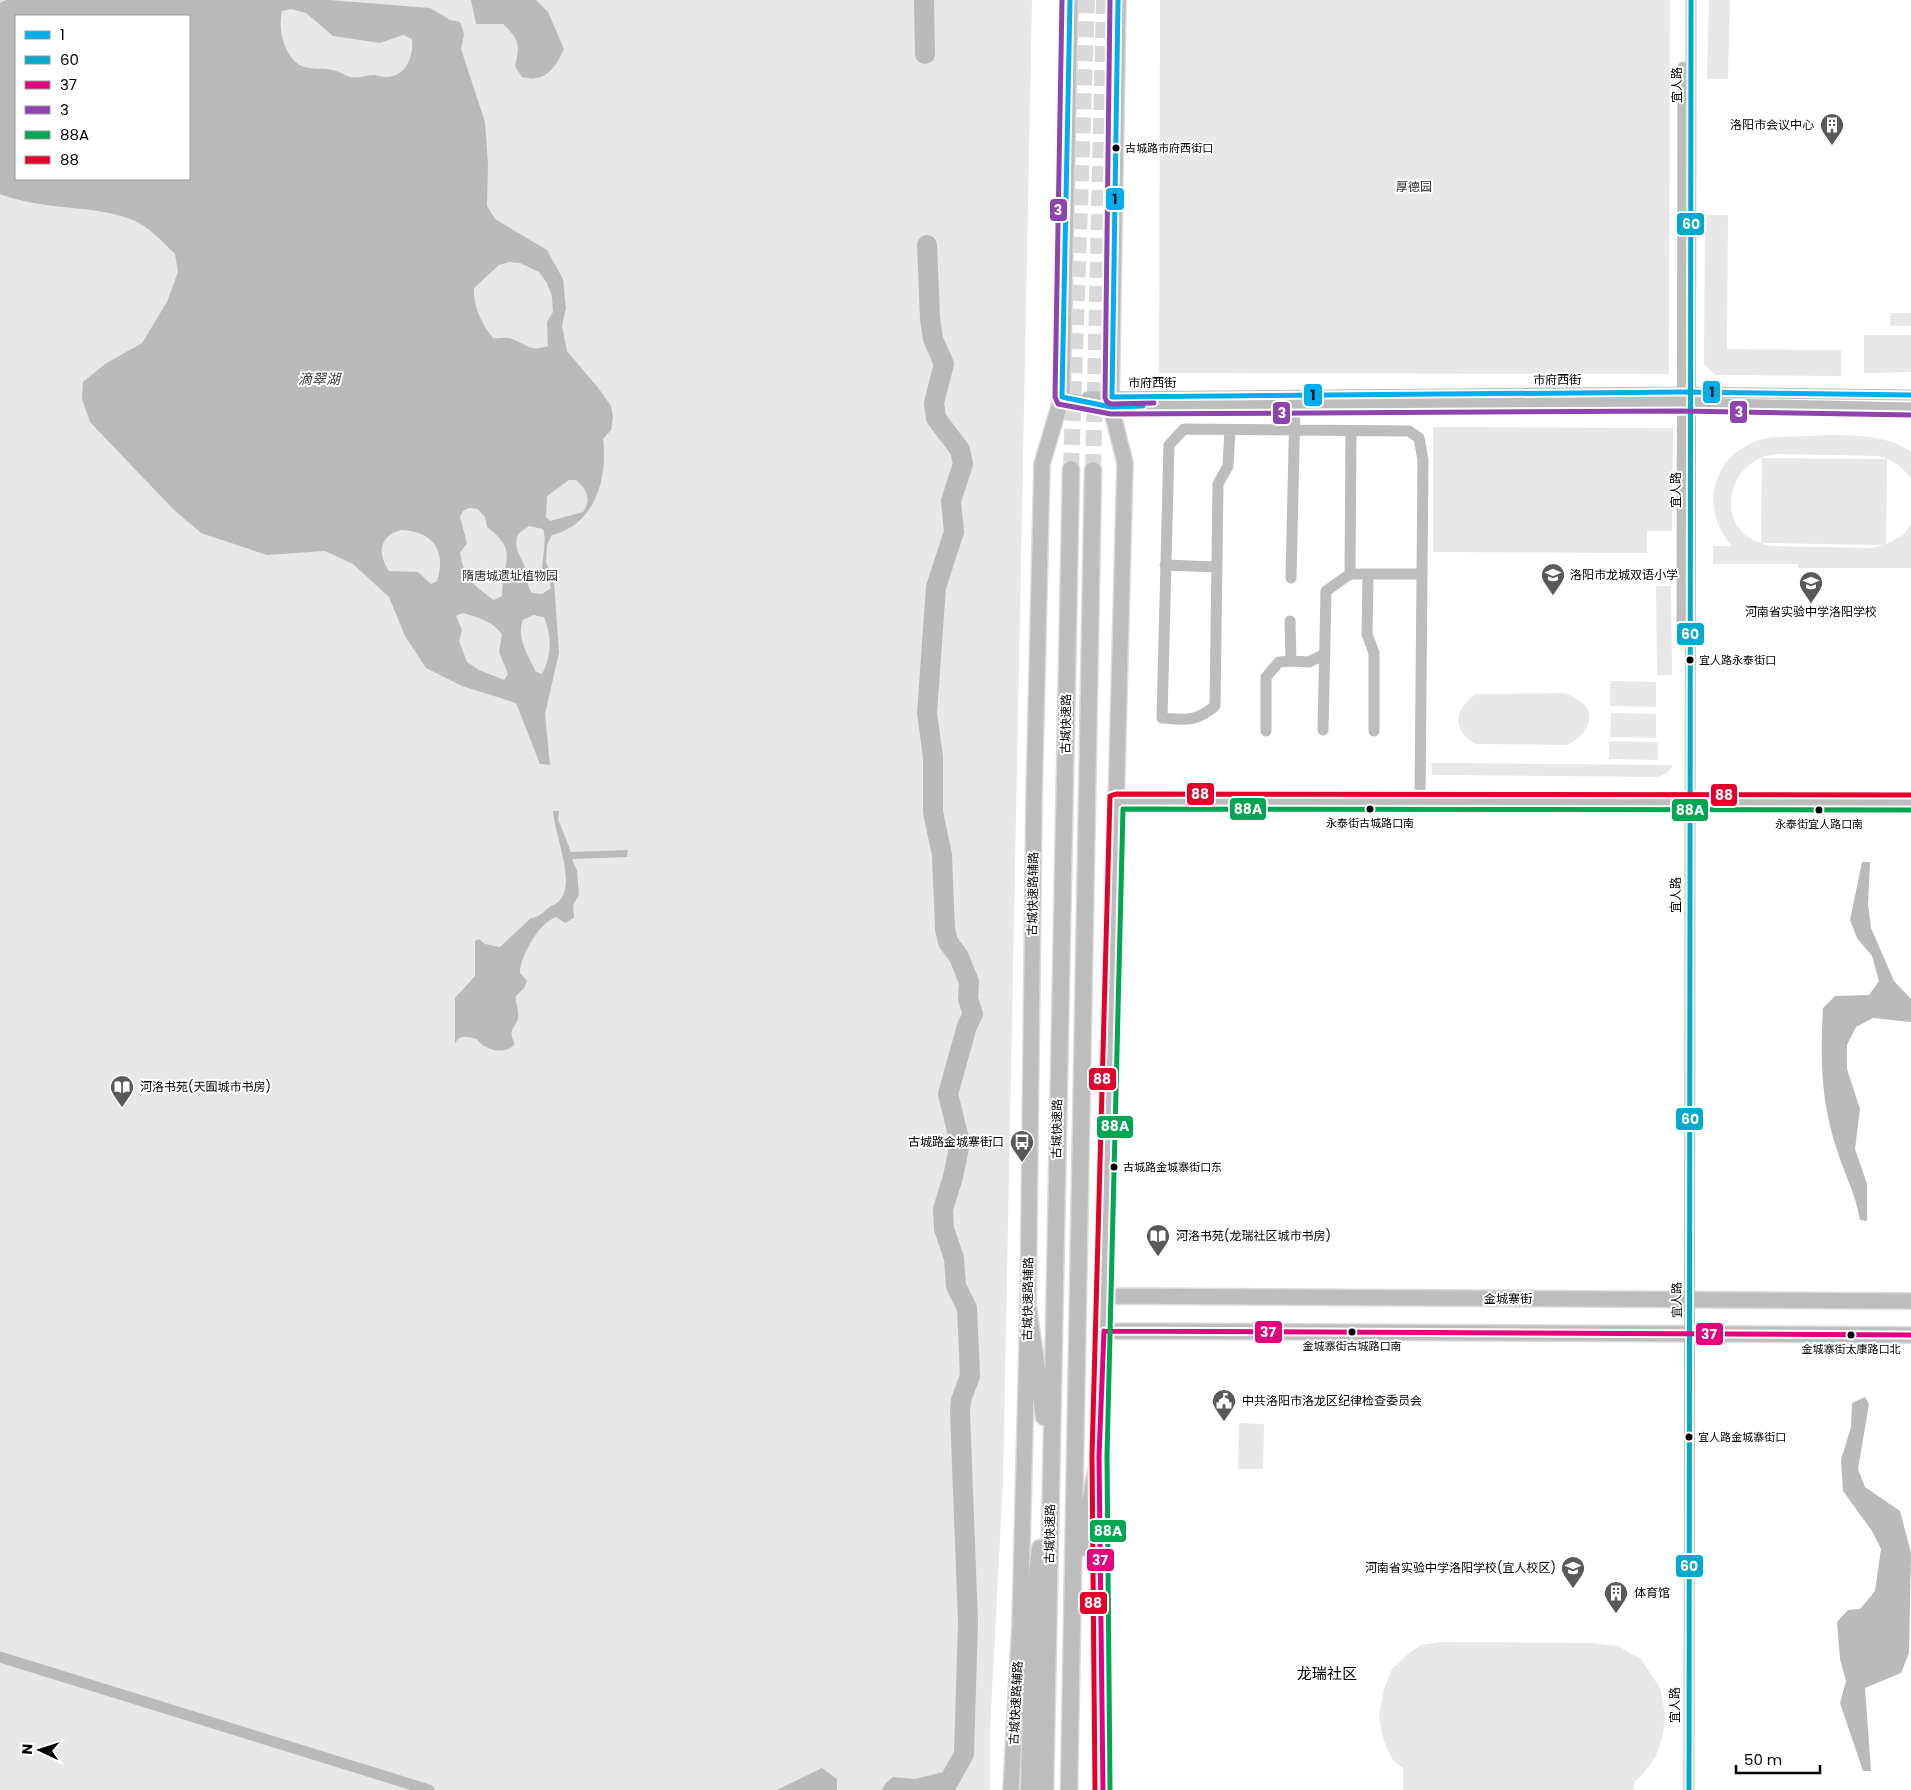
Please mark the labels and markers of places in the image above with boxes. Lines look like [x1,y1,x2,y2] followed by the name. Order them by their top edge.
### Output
[1819,112,1845,146] building icon: 洛阳市会议中心
[1730,116,1814,133] place label: 洛阳市会议中心
[1125,140,1213,156] place label: 古城路市府西街口
[1111,143,1121,153] marker: 古城路市府西街口
[1540,562,1566,596] school or university icon: 洛阳市龙城双语小学
[1570,566,1678,583] place label: 洛阳市龙城双语小学
[1798,570,1824,604] school or university icon: 河南省实验中学洛阳学校
[1745,603,1877,620] place label: 河南省实验中学洛阳学校
[1699,652,1776,668] place label: 宜人路永泰街口
[1685,655,1695,665] marker: 宜人路永泰街口
[1365,804,1375,814] marker: 永泰街古城路口南
[1814,805,1824,815] marker: 永泰街宜人路口南
[1326,815,1414,831] place label: 永泰街古城路口南
[1775,816,1863,832] place label: 永泰街宜人路口南
[109,1074,135,1108] library icon: 河洛书苑(天囿城市书房)
[140,1078,271,1095] place label: 河洛书苑(天囿城市书房)
[1009,1129,1035,1163] bus stop icon: 古城路金城寨街口
[908,1133,1004,1150] place label: 古城路金城寨街口
[1123,1159,1222,1175] place label: 古城路金城寨街口东
[1109,1162,1119,1172] marker: 古城路金城寨街口东
[1145,1223,1171,1257] library icon: 河洛书苑(龙瑞社区城市书房)
[1176,1227,1331,1244] place label: 河洛书苑(龙瑞社区城市书房)
[1347,1327,1357,1337] marker: 金城寨街古城路口南
[1846,1330,1856,1340] marker: 金城寨街太康路口北
[1303,1338,1402,1354] place label: 金城寨街古城路口南
[1802,1341,1901,1357] place label: 金城寨街太康路口北
[1211,1388,1237,1422] public building icon: 中共洛阳市洛龙区纪律检查委员会
[1242,1392,1422,1409] place label: 中共洛阳市洛龙区纪律检查委员会
[1698,1429,1786,1445] place label: 宜人路金城寨街口
[1684,1432,1694,1442] marker: 宜人路金城寨街口
[1560,1555,1586,1589] school or university icon: 河南省实验中学洛阳学校(宜人校区)
[1365,1559,1556,1576] place label: 河南省实验中学洛阳学校(宜人校区)
[1603,1580,1629,1614] building icon: 体育馆
[1634,1584,1670,1601] place label: 体育馆

